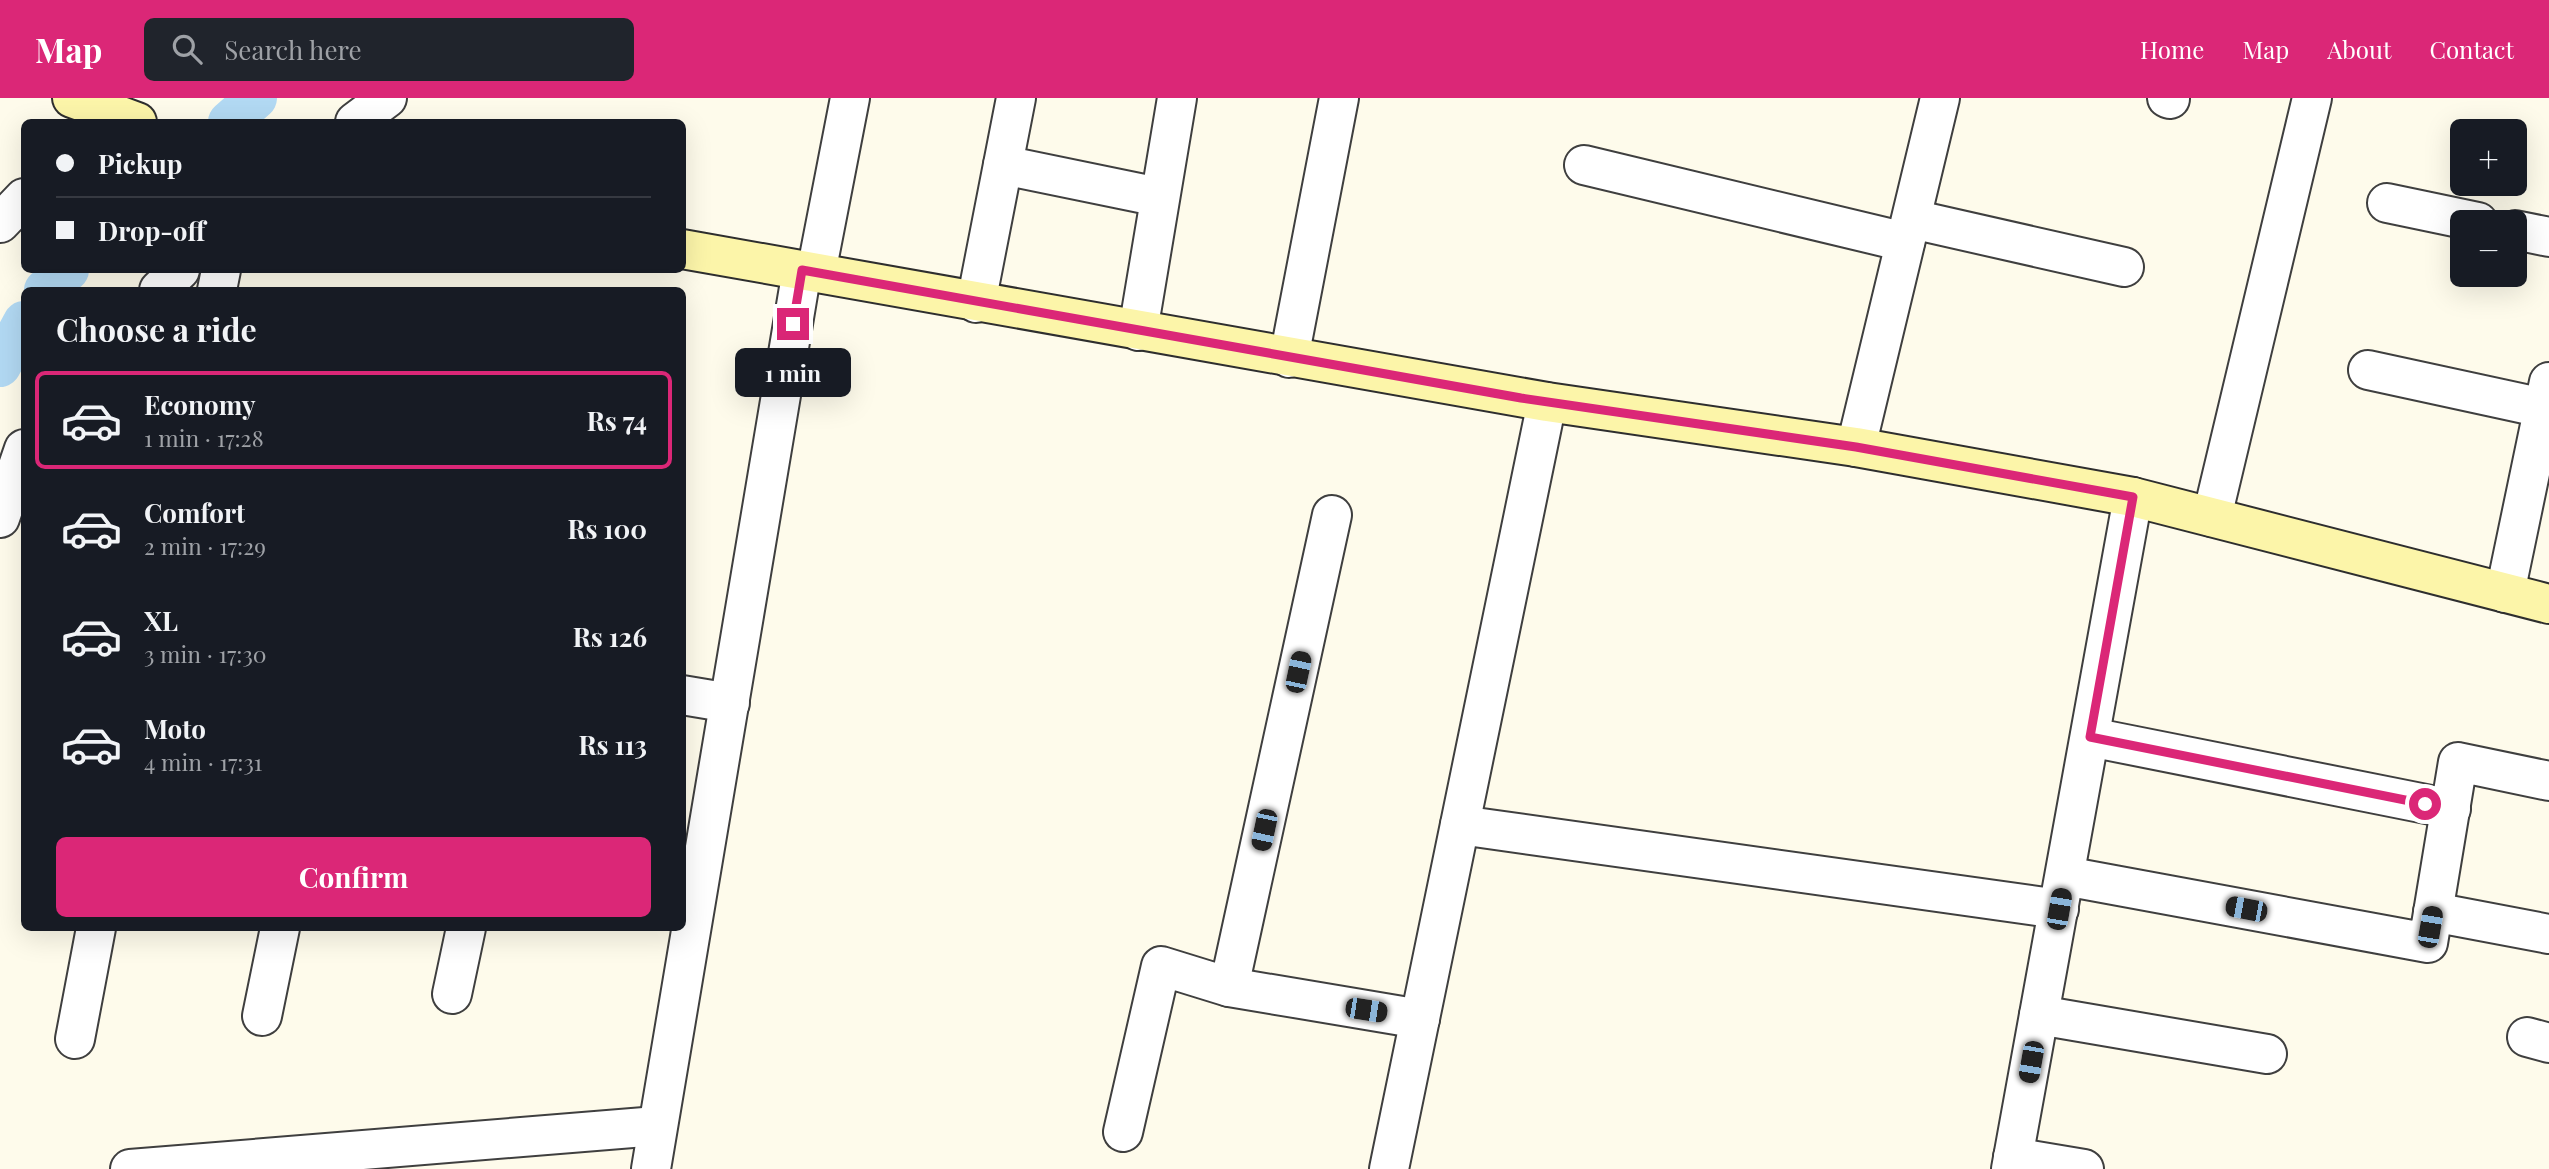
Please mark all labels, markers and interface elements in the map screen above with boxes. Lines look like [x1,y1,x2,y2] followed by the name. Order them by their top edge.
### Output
[144,18,634,81] search box
[35,27,102,71] text: Map
[168,30,206,68] icon: search
[224,32,362,67] text: Search here
[2140,33,2204,65] text: Home
[2242,33,2289,65] text: Map
[2327,33,2391,65] text: About
[2429,33,2514,65] text: Contact
[2450,119,2527,287] map controls
[2450,119,2527,196] button: +
[98,146,182,181] text: Pickup
[2450,210,2527,287] button: −
[98,213,205,248] text: Drop-off
[56,307,257,350] text: Choose a ride
[777,308,809,340] route end
[735,348,851,398] callout: 1 min
[765,357,821,388] text: 1 min
[144,387,255,422] text: Economy
[60,389,123,452] icon: car
[587,403,647,438] text: Rs 74
[144,422,264,453] text: 1 min · 17:28
[144,495,245,530] text: Comfort
[60,497,123,560] icon: car
[567,511,647,546] text: Rs 100
[144,530,266,561] text: 2 min · 17:29
[144,603,178,638] text: XL
[60,605,123,668] icon: car
[573,619,647,654] text: Rs 126
[144,638,267,669] text: 3 min · 17:30
[1284,649,1313,695] car
[144,711,206,746] text: Moto
[60,713,123,776] icon: car
[579,727,647,762] text: Rs 113
[144,746,262,777] text: 4 min · 17:31
[2409,788,2441,820] route start
[1250,807,1279,853] car
[56,837,651,917] button: Confirm
[2046,886,2073,932] car
[2224,895,2269,923] car
[2417,904,2444,950] car
[1344,996,1389,1024] car
[2018,1039,2045,1085] car

